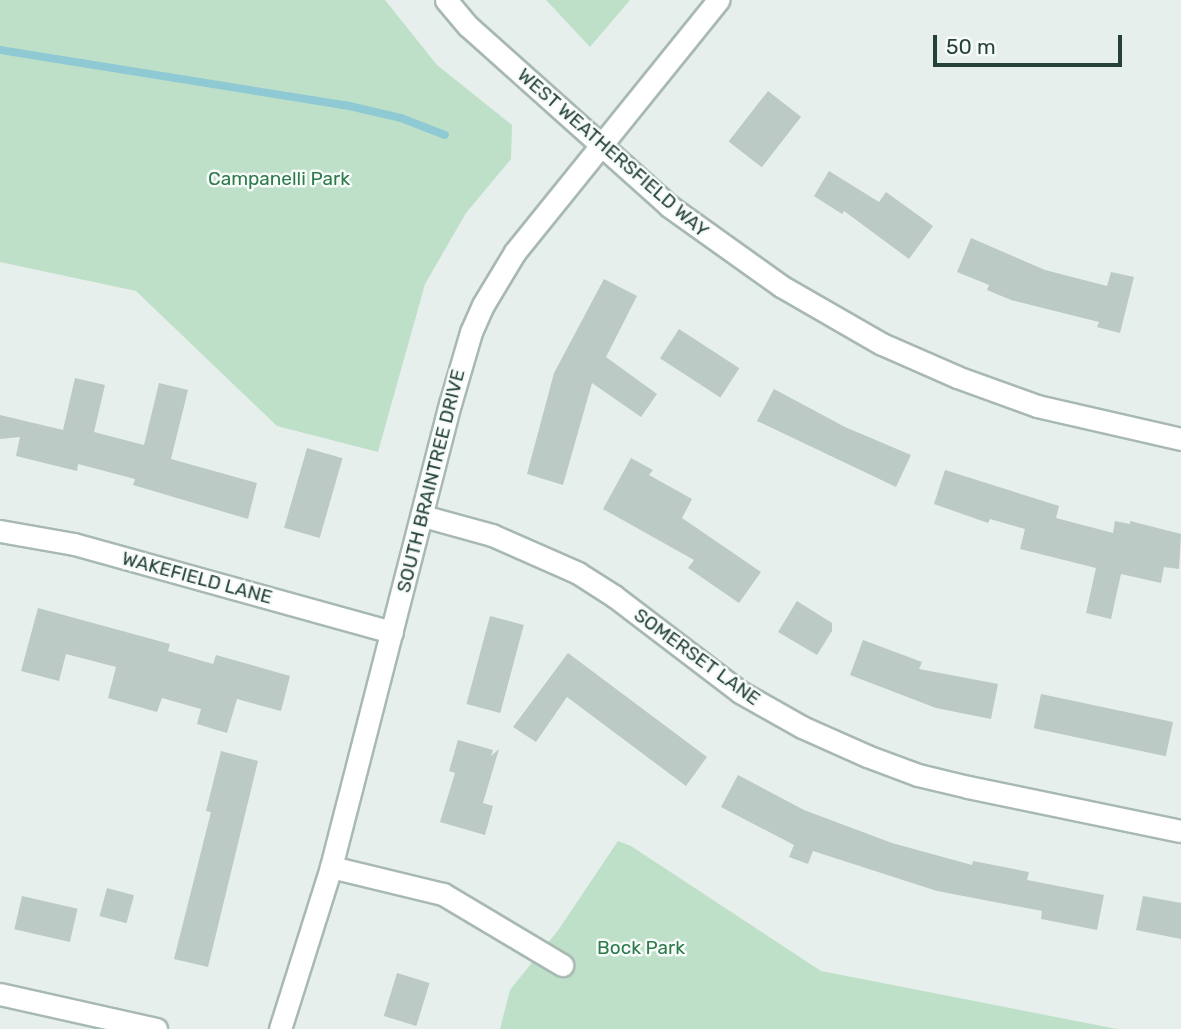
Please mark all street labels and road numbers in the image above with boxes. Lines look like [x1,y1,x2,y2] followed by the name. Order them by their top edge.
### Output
[512,63,714,243] street label: WEST WEATHERSFIELD WAY
[392,367,470,595] street label: SOUTH BRAINTREE DRIVE
[119,547,275,609] street label: WAKEFIELD LANE
[629,603,765,711] street label: SOMERSET LANE

